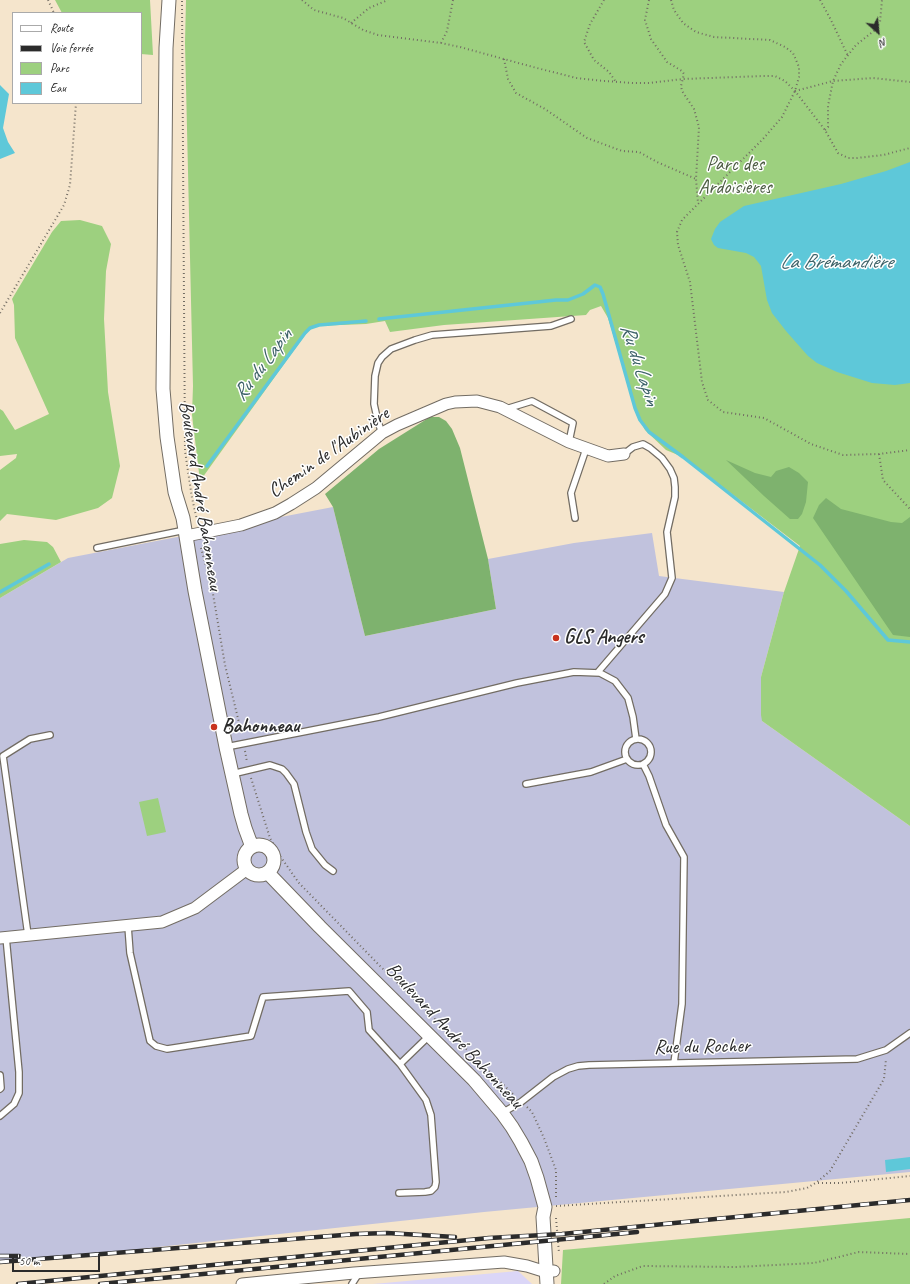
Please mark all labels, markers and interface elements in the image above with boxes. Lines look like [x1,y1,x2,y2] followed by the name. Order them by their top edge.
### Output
[12,12,142,104] legend
[858,12,898,52] north arrow
[50,20,73,36] text: Route
[877,35,890,50] text: N
[50,40,93,56] text: Voie ferrée
[50,60,69,76] text: Parc
[50,80,66,96] text: Eau
[698,153,772,200] park label: Parc des Ardoisières
[780,249,892,275] water label: La Brémandière
[614,321,664,409] water label: Ru du Lapin
[228,324,298,406] water label: Ru du Lapin
[173,400,227,592] street label: Boulevard André Bahonneau
[264,402,394,504] street label: Chemin de l'Aubinière
[564,626,643,650] place label: GLS Angers
[551,633,561,643] marker: GLS Angers
[222,715,299,739] place label: Bahonneau
[209,722,219,732] marker: Bahonneau
[380,958,528,1114] street label: Boulevard André Bahonneau
[654,1034,750,1060] street label: Rue du Rocher
[14,1246,102,1272] scale bar
[19,1253,39,1269] text: 50 m

